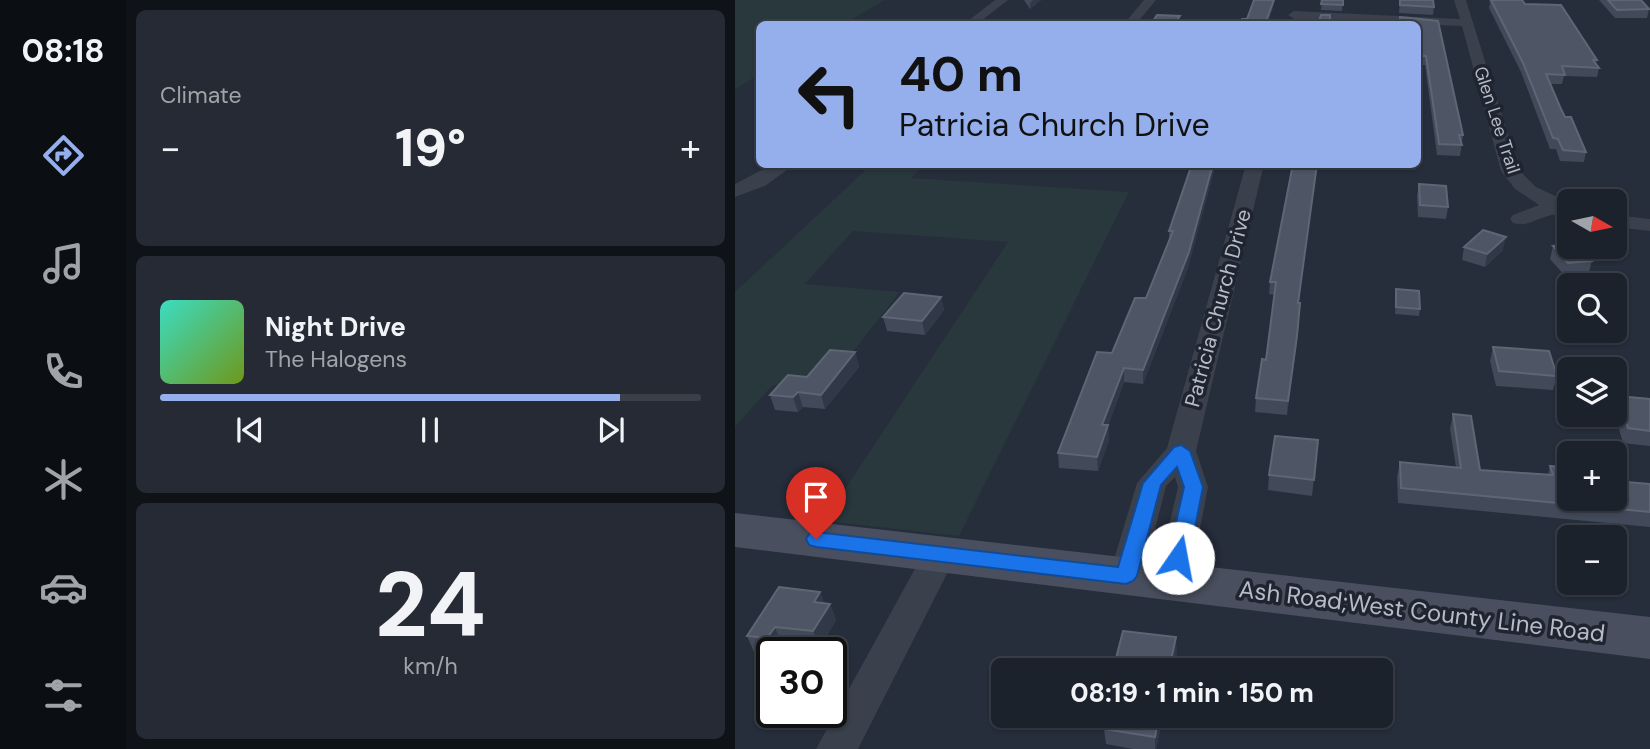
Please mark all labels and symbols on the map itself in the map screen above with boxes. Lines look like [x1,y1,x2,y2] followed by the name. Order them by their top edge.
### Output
[1468,63,1526,177] street label: Glen Lee Trail
[1557,189,1627,259] north arrow
[1178,206,1258,410] street label: Patricia Church Drive
[786,467,846,539] pin
[1141,521,1215,595] position arrow
[1237,573,1607,649] street label: Ash Road;West County Line Road
[756,637,847,728] speed limit sign: 30

